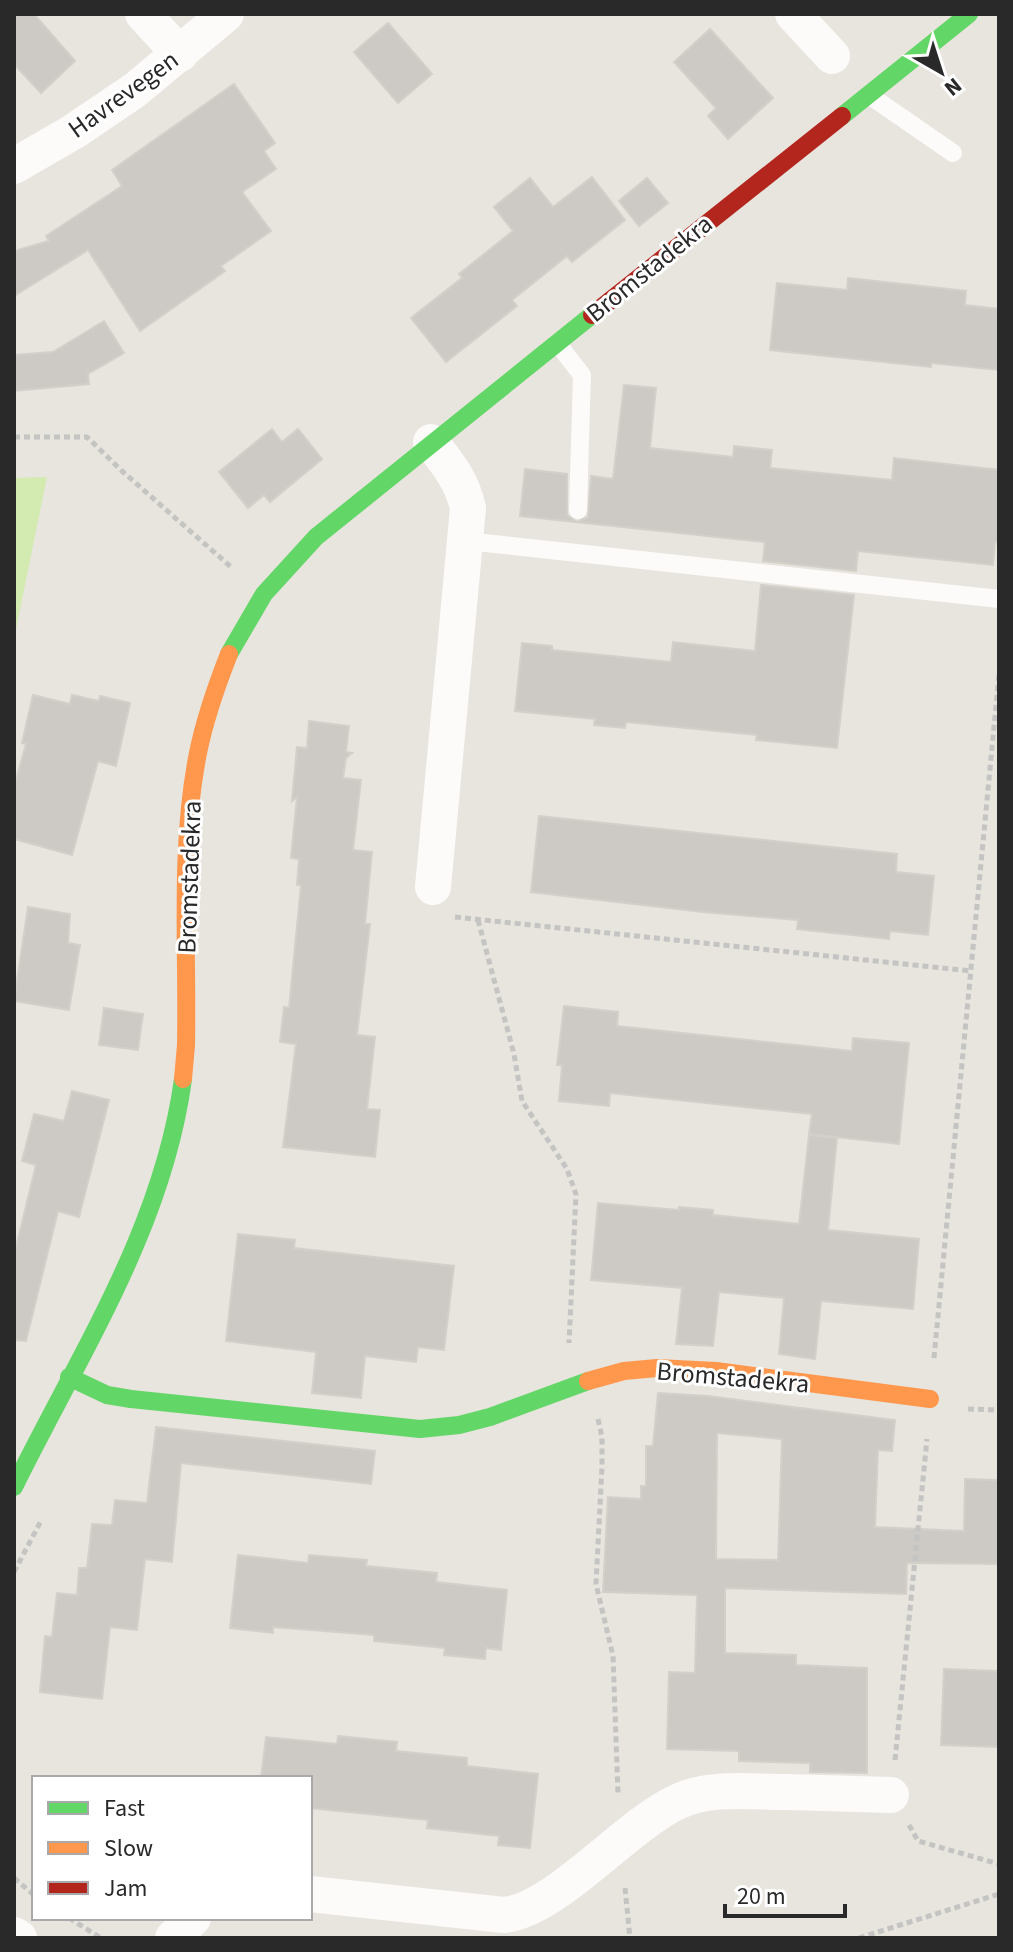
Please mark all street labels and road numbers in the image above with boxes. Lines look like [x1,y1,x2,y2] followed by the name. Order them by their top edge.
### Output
[60,42,186,147] street label: Havrevegen
[578,206,720,331] street label: Bromstadekra
[168,800,211,954] street label: Bromstadekra
[655,1352,811,1403] street label: Bromstadekra

